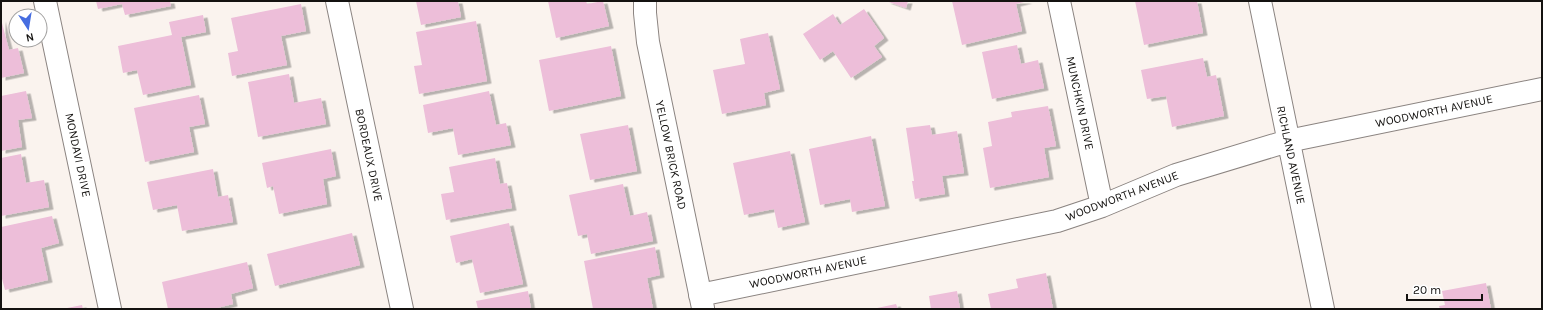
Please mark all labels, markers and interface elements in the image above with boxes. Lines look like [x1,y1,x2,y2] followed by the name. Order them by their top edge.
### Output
[8,8,48,48] north arrow
[25,30,35,44] text: N
[1063,55,1097,151] street label: MUNCHKIN DRIVE
[1374,92,1494,130] street label: WOODWORTH AVENUE
[653,99,689,211] street label: YELLOW BRICK ROAD
[1274,104,1308,206] street label: RICHLAND AVENUE
[352,107,386,203] street label: BORDEAUX DRIVE
[62,112,94,198] street label: MONDAVI DRIVE
[1064,168,1180,224] street label: WOODWORTH AVENUE
[748,253,868,291] street label: WOODWORTH AVENUE
[1407,276,1482,302] scale bar
[1413,283,1441,297] text: 20 m

